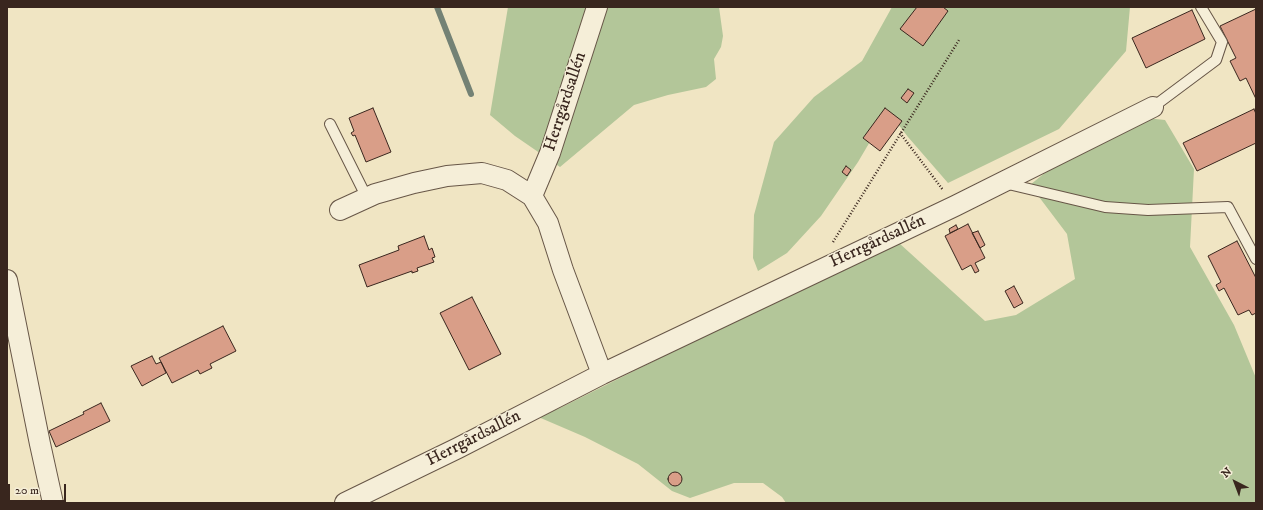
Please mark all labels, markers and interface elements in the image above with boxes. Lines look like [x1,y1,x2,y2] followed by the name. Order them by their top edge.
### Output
[540,50,592,154] street label: Herrgårdsallén
[827,211,929,273] street label: Herrgårdsallén
[424,407,524,471] street label: Herrgårdsallén
[1215,462,1255,502] north arrow
[1219,465,1235,481] text: N
[10,476,68,502] scale bar
[15,483,39,498] text: 20 m

